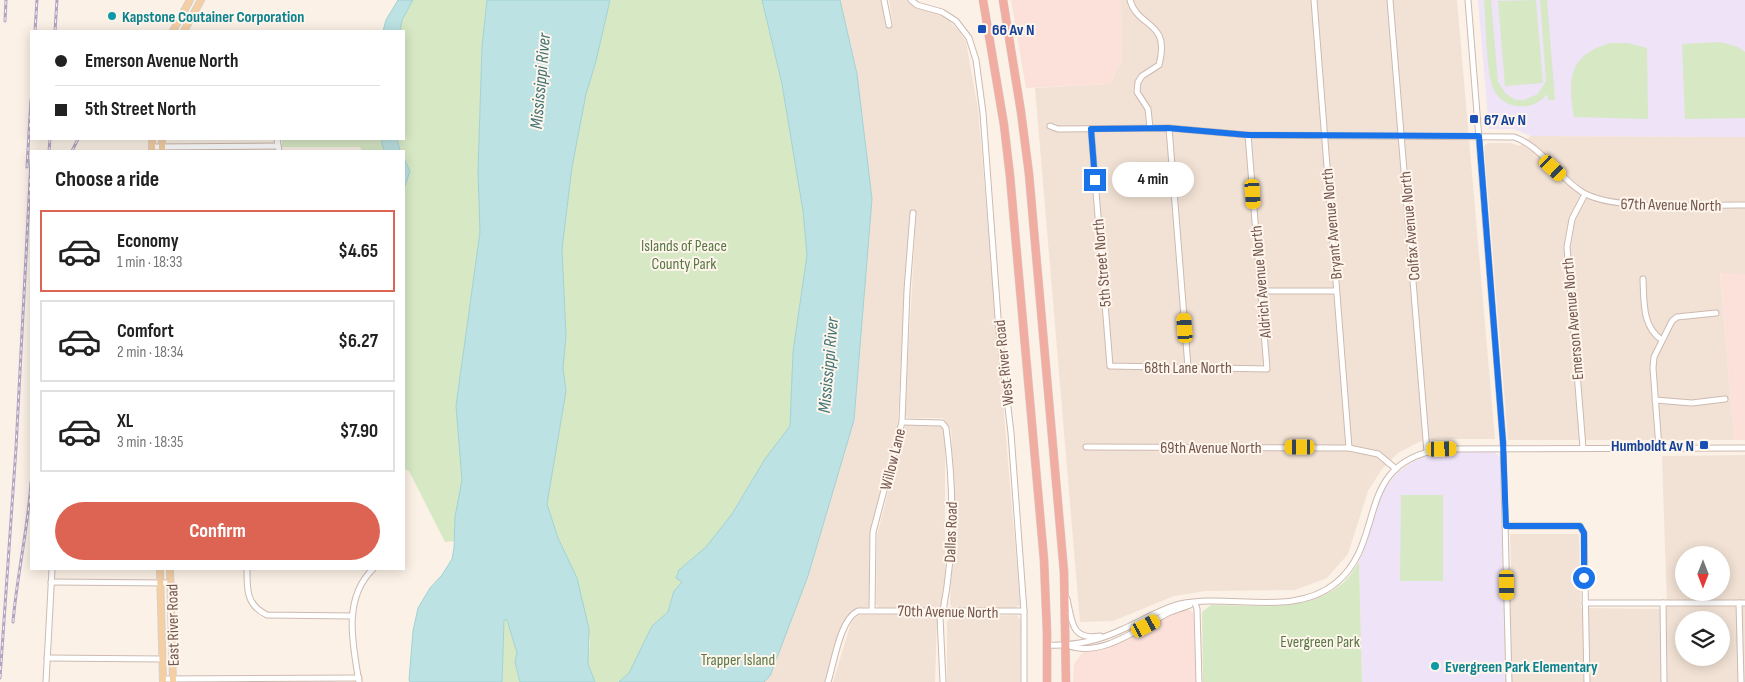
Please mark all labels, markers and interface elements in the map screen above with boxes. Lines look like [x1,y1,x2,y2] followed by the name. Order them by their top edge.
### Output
[122,8,304,27] place label: Kapstone Coutainer Corporation
[106,10,118,22] marker: Kapstone Coutainer Corporation
[992,21,1035,40] place label: 66 Av N
[976,23,988,35] marker: 66 Av N
[526,31,555,130] water label: Mississippi River
[85,50,238,73] text: Emerson Avenue North
[85,98,196,121] text: 5th Street North
[1484,111,1526,130] place label: 67 Av N
[1468,113,1480,125] marker: 67 Av N
[1536,152,1569,184] car
[1112,162,1195,198] callout: 4 min
[55,166,159,193] text: Choose a ride
[1318,168,1347,280] street label: Bryant Avenue North
[1084,169,1106,191] route end
[1138,170,1168,189] text: 4 min
[1396,171,1425,281] street label: Colfax Avenue North
[1244,179,1261,209] car
[1620,195,1722,216] street label: 67th Avenue North
[1089,218,1116,308] street label: 5th Street North
[1247,225,1276,340] street label: Aldrich Avenue North
[57,229,102,274] icon: car
[117,230,179,253] text: Economy
[641,237,727,274] park label: Islands of Peace County Park
[338,240,378,263] text: $4.65
[117,253,183,272] text: 1 min · 18:33
[1559,257,1588,381] street label: Emerson Avenue North
[1176,313,1193,343] car
[814,315,843,414] water label: Mississippi River
[57,319,102,364] icon: car
[991,319,1018,407] street label: West River Road
[117,320,174,343] text: Comfort
[338,330,378,353] text: $6.27
[117,343,184,362] text: 2 min · 18:34
[1144,359,1232,378] street label: 68th Lane North
[57,409,102,454] icon: car
[117,410,133,433] text: XL
[340,420,378,443] text: $7.90
[877,427,910,492] street label: Willow Lane
[117,433,183,452] text: 3 min · 18:35
[1611,437,1694,456] place label: Humboldt Av N
[1160,439,1262,458] street label: 69th Avenue North
[1698,439,1710,451] marker: Humboldt Av N
[1285,440,1315,455] car
[1426,441,1457,457] car
[941,501,962,563] street label: Dallas Road
[55,502,380,560] button: Confirm
[1675,546,1730,601] north arrow
[1675,546,1730,666] map controls
[1573,567,1595,589] route start
[1499,570,1514,600] car
[163,584,184,666] street label: East River Road
[897,602,999,623] street label: 70th Avenue North
[1675,611,1730,666] button: layers
[1129,612,1162,640] car
[1280,633,1360,652] park label: Evergreen Park
[701,651,775,670] park label: Trapper Island
[1445,658,1598,677] place label: Evergreen Park Elementary
[1429,660,1441,672] marker: Evergreen Park Elementary

